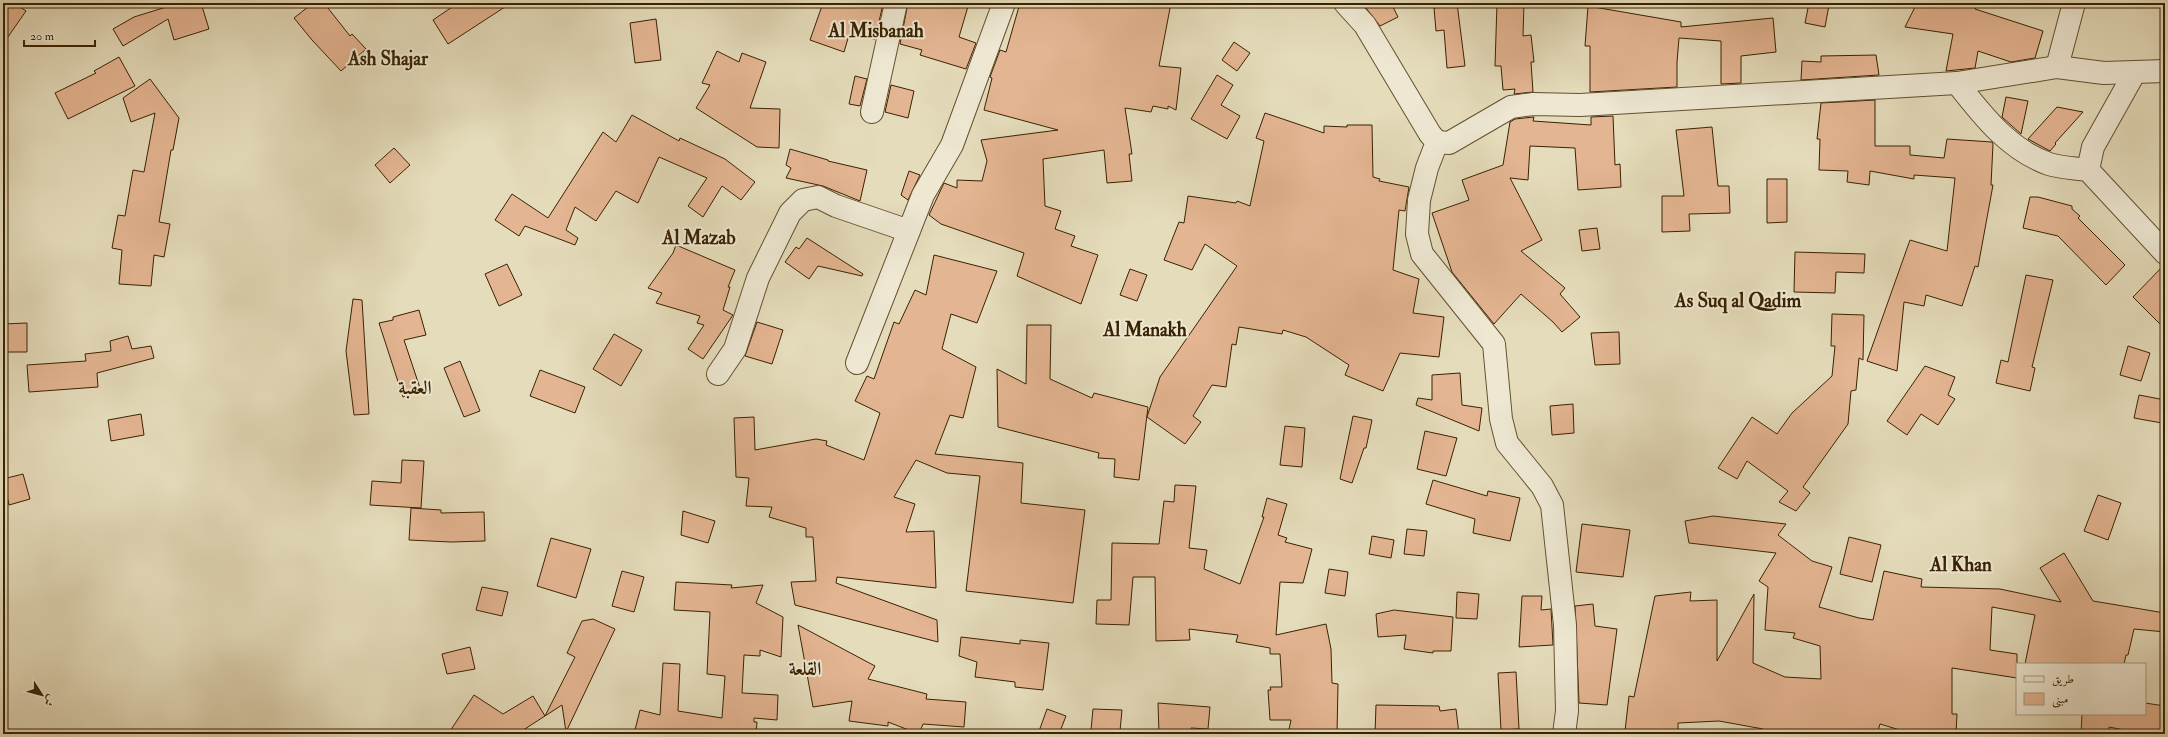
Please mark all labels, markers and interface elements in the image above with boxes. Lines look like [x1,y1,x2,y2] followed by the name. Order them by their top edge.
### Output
[827,19,924,43] district label: Al Misbanah
[24,22,95,48] scale bar
[30,29,55,44] text: 20 m
[347,47,429,71] district label: Ash Shajar
[661,226,736,250] district label: Al Mazab
[1674,289,1801,314] district label: As Suq al Qadim
[1102,318,1187,342] district label: Al Manakh
[398,376,432,400] district label: العقبة
[1929,553,1992,577] district label: Al Khan
[789,657,821,681] district label: القلعة
[2016,663,2146,715] legend
[2052,672,2074,687] text: طريق
[22,675,62,715] north arrow
[41,692,58,709] text: ش
[2052,692,2068,708] text: مبنى

